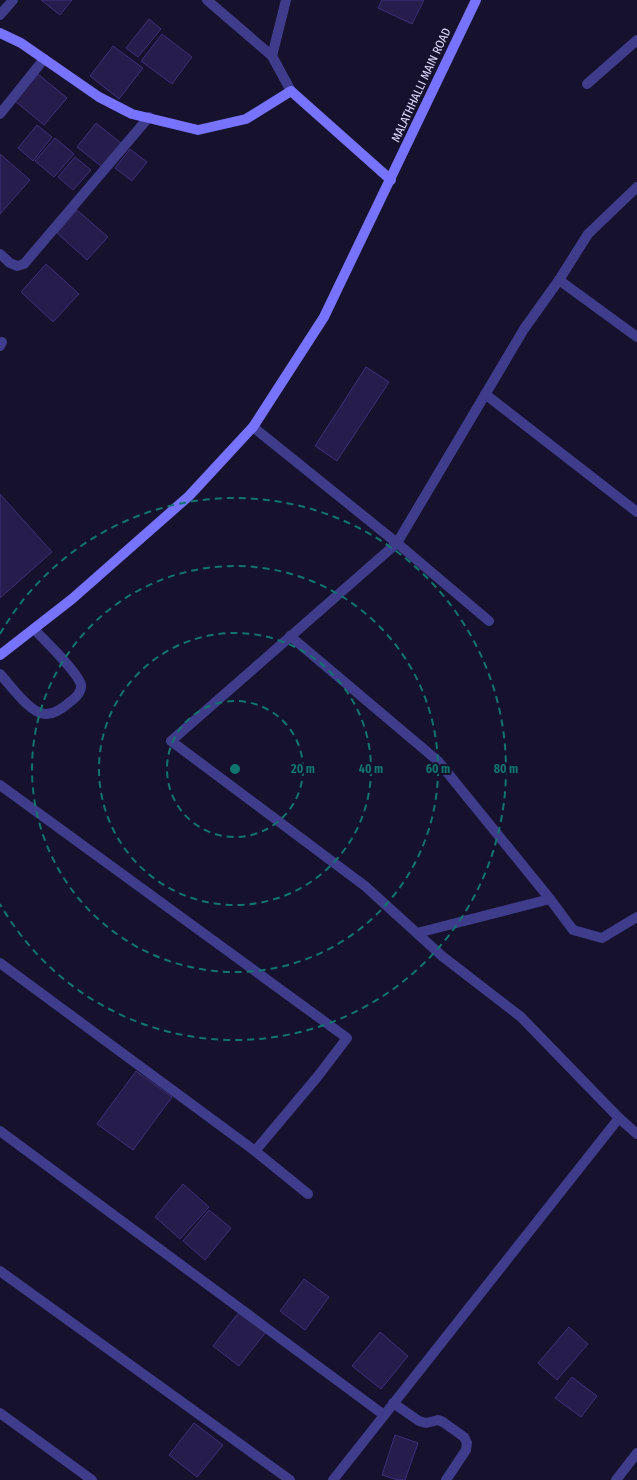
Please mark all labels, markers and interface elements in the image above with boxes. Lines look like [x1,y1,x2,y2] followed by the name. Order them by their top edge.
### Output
[388,26,454,144] street label: MALATHHALLI MAIN ROAD
[228,762,242,776] centre of rings
[290,762,315,776] text: 20 m
[359,762,383,776] text: 40 m
[426,762,450,776] text: 60 m
[494,762,518,776] text: 80 m

